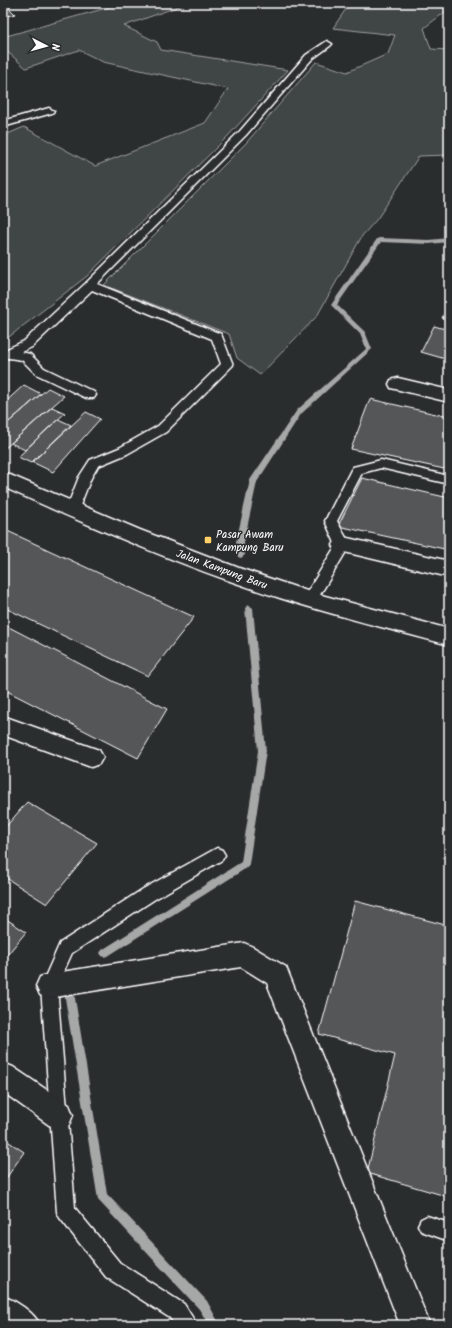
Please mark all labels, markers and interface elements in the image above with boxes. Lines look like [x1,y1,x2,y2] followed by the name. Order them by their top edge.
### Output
[26,26,66,66] north arrow
[46,43,64,51] text: N
[216,526,284,557] place label: Pasar Awam Kampung Baru
[203,535,213,545] marker: Pasar Awam Kampung Baru
[173,545,271,595] street label: Jalan Kampung Baru

